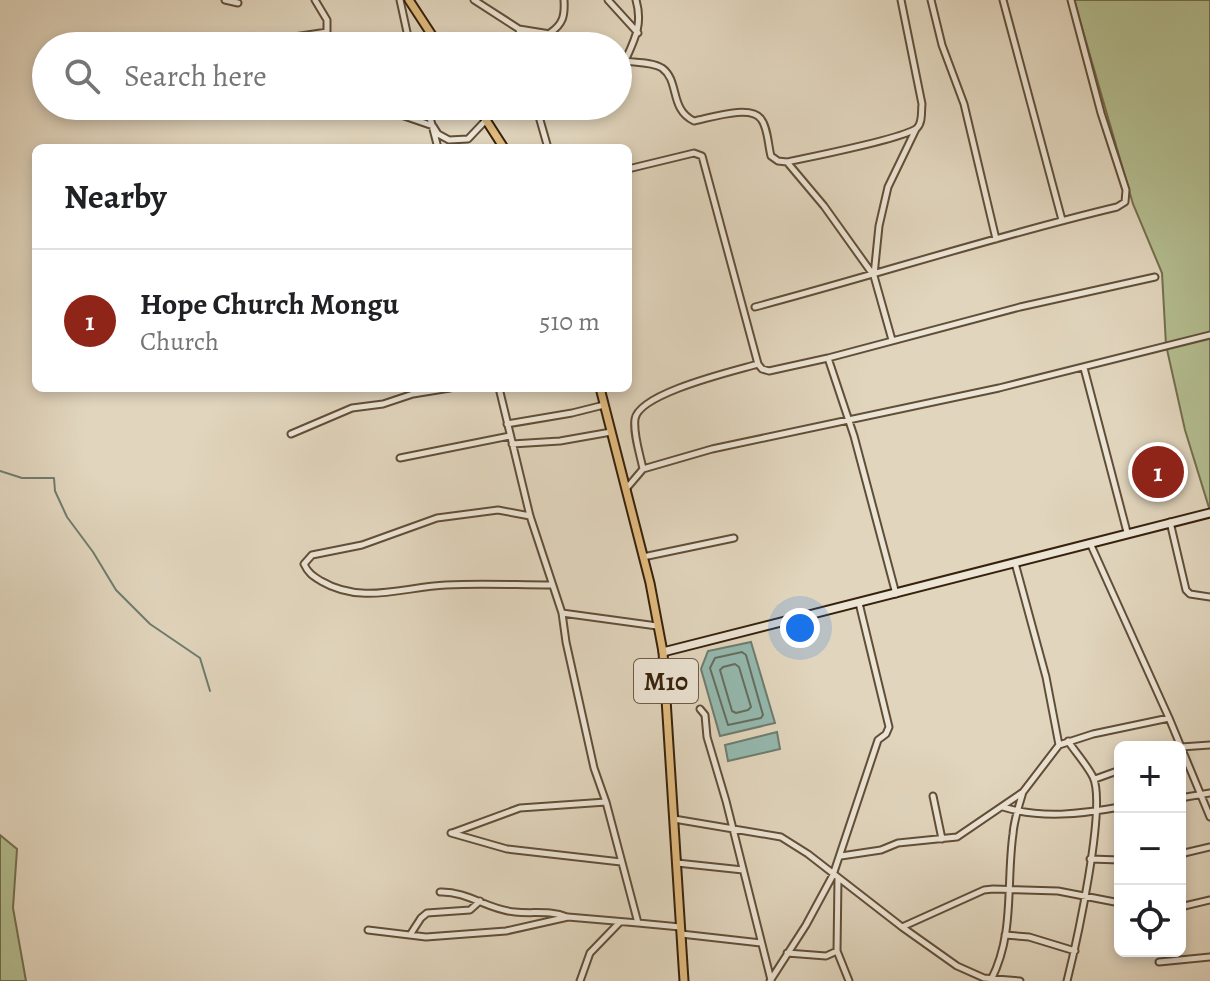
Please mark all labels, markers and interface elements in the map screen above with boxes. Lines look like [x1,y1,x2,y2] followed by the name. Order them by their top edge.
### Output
[32,32,632,120] search box
[60,54,104,98] icon: search
[124,56,267,96] text: Search here
[64,173,167,220] text: Nearby
[140,284,399,324] text: Hope Church Mongu
[85,304,95,339] text: 1
[539,304,600,339] text: 510 m
[140,324,219,359] text: Church
[1132,442,1184,502] pin: 1
[780,608,820,648] your location
[634,659,698,703] road number: M10
[1114,741,1186,957] map controls
[1114,741,1186,813] button: +
[1114,813,1186,885] button: −
[1114,885,1186,957] button: locate

